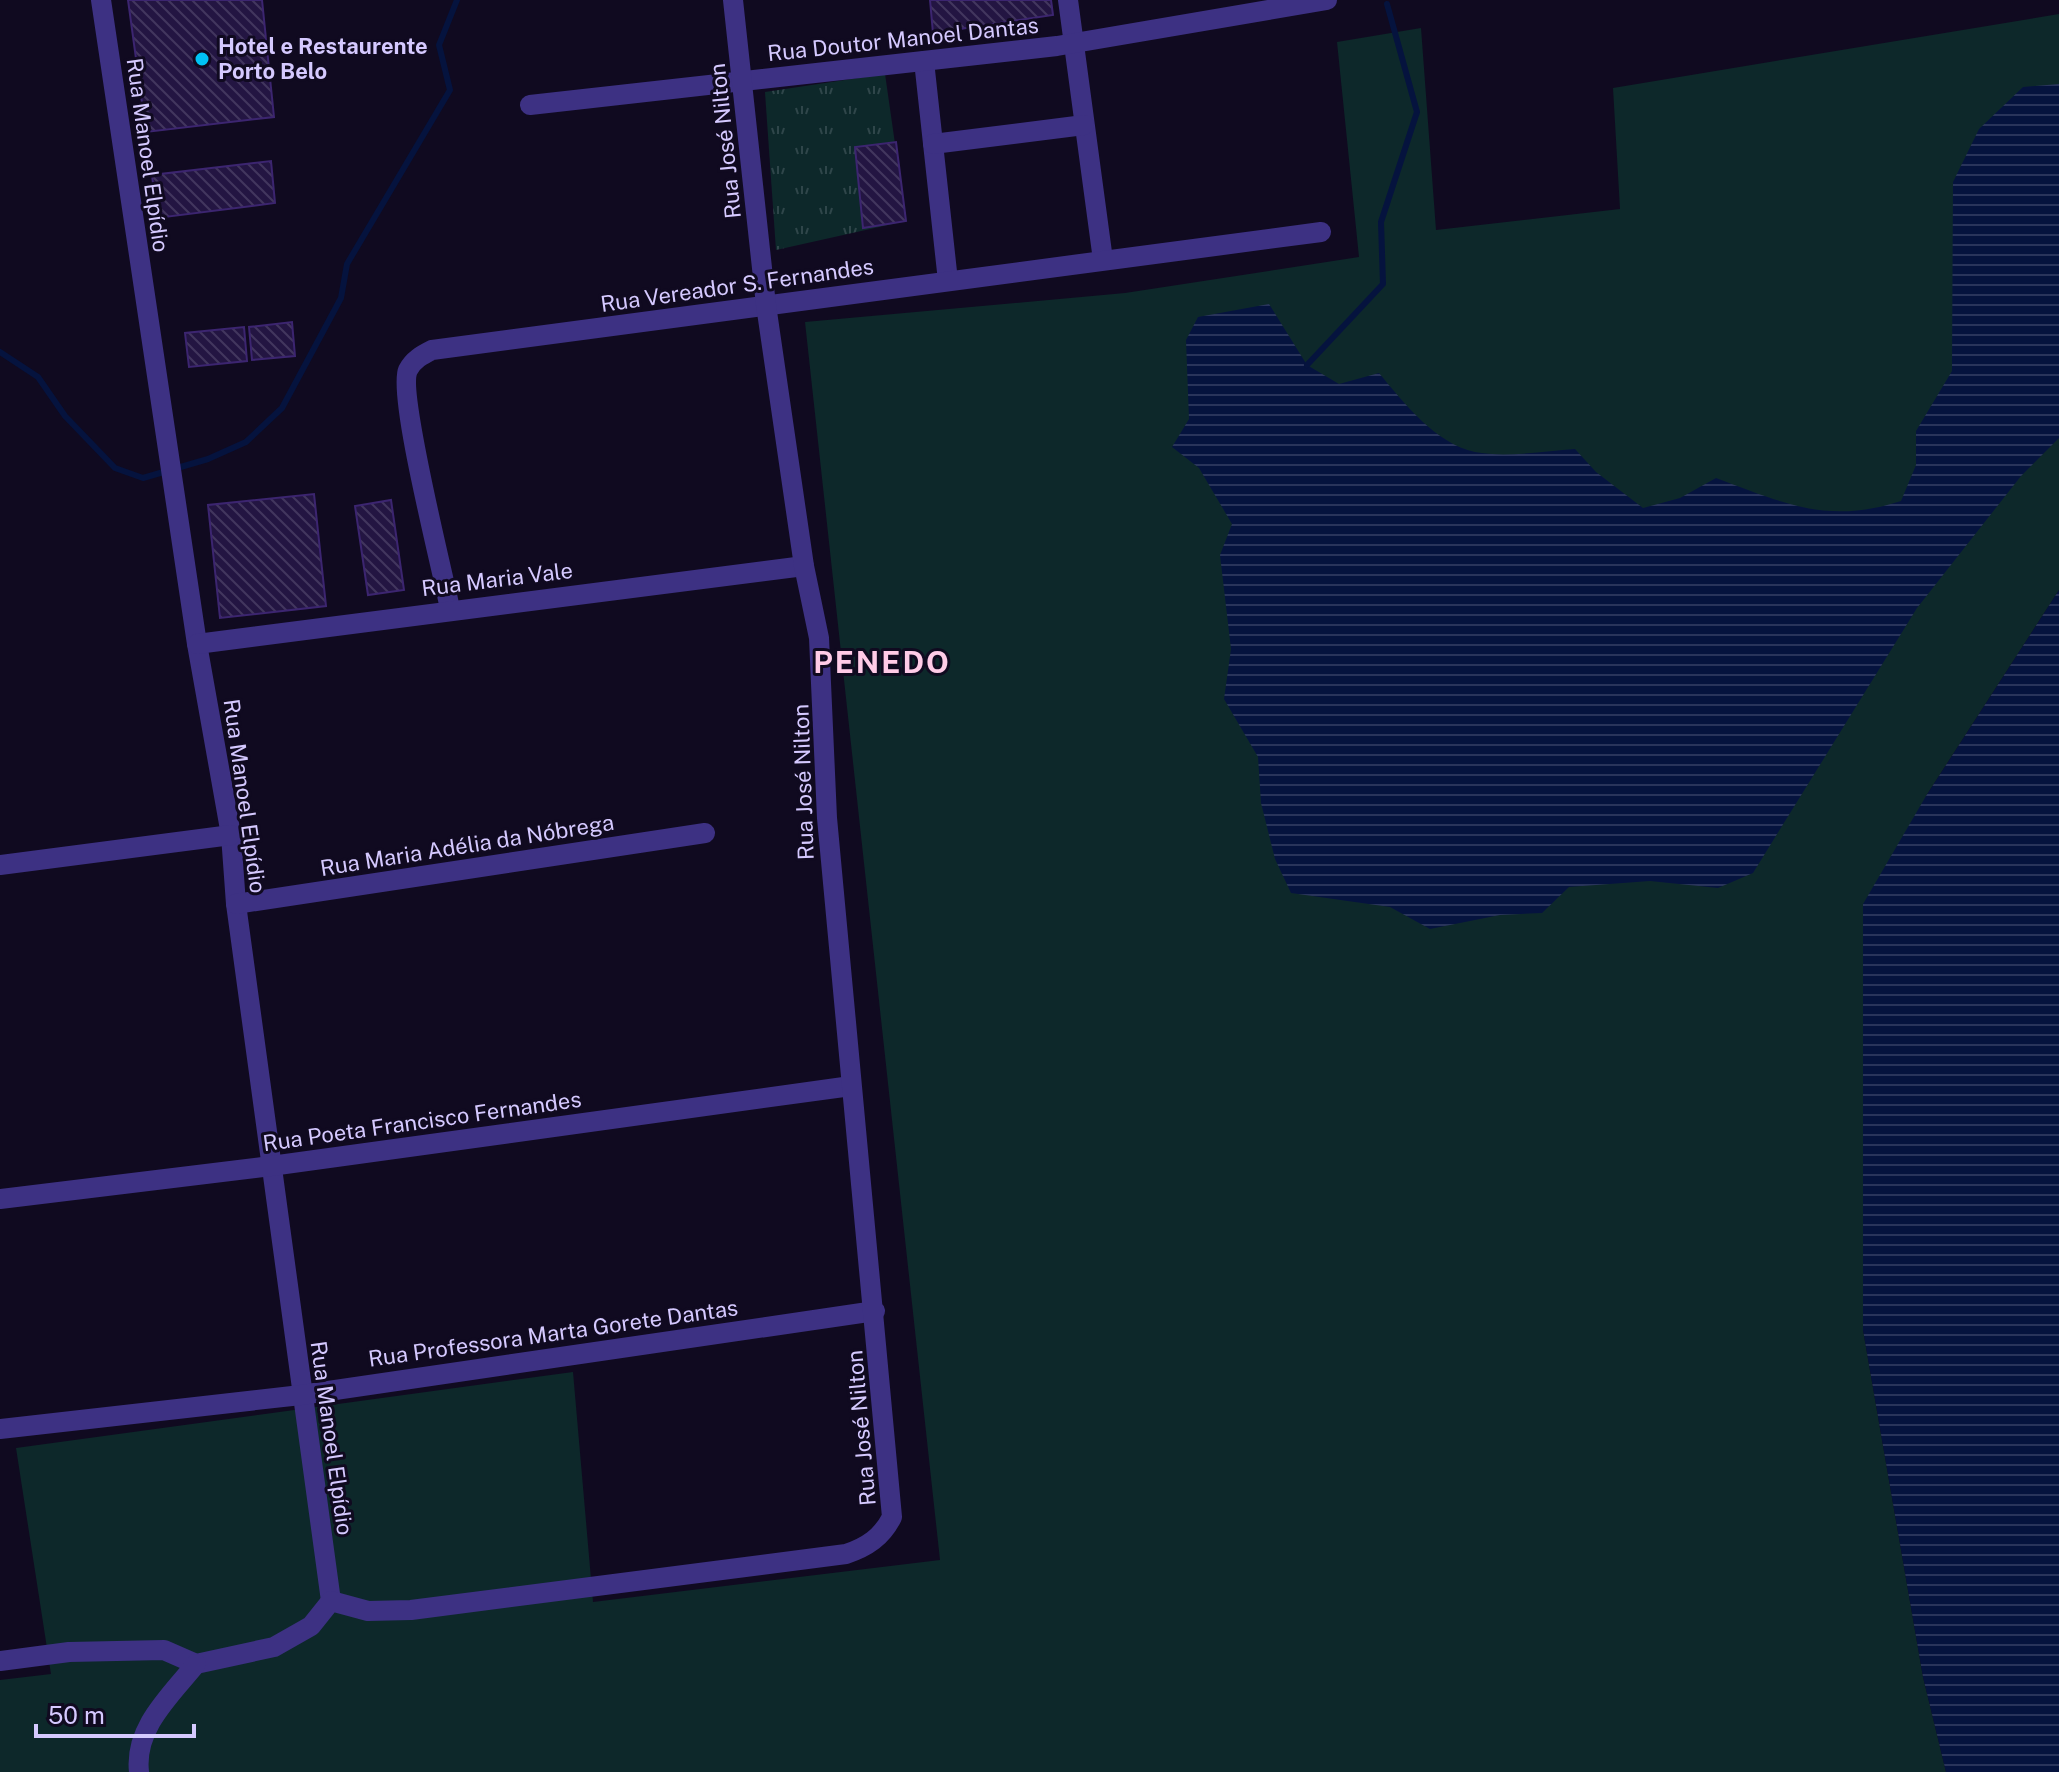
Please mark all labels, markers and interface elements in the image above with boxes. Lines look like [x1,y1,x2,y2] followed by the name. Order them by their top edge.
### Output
[766,12,1040,66] street label: Rua Doutor Manoel Dantas
[218,33,428,84] place label: Hotel e Restaurente Porto Belo
[193,50,211,68] marker: Hotel e Restaurente Porto Belo
[122,56,174,254] street label: Rua Manoel Elpídio
[704,62,746,220] street label: Rua José Nilton
[599,253,875,317] street label: Rua Vereador S. Fernandes
[420,557,574,601] street label: Rua Maria Vale
[813,644,951,680] district label: PENEDO
[219,697,271,895] street label: Rua Manoel Elpídio
[787,704,819,860] street label: Rua José Nilton
[318,809,616,881] street label: Rua Maria Adélia da Nóbrega
[261,1086,583,1156] street label: Rua Poeta Francisco Fernandes
[367,1294,739,1372] street label: Rua Professora Marta Gorete Dantas
[306,1339,358,1537] street label: Rua Manoel Elpídio
[841,1349,881,1507] street label: Rua José Nilton
[36,1688,194,1738] scale bar
[48,1701,105,1729] text: 50 m

